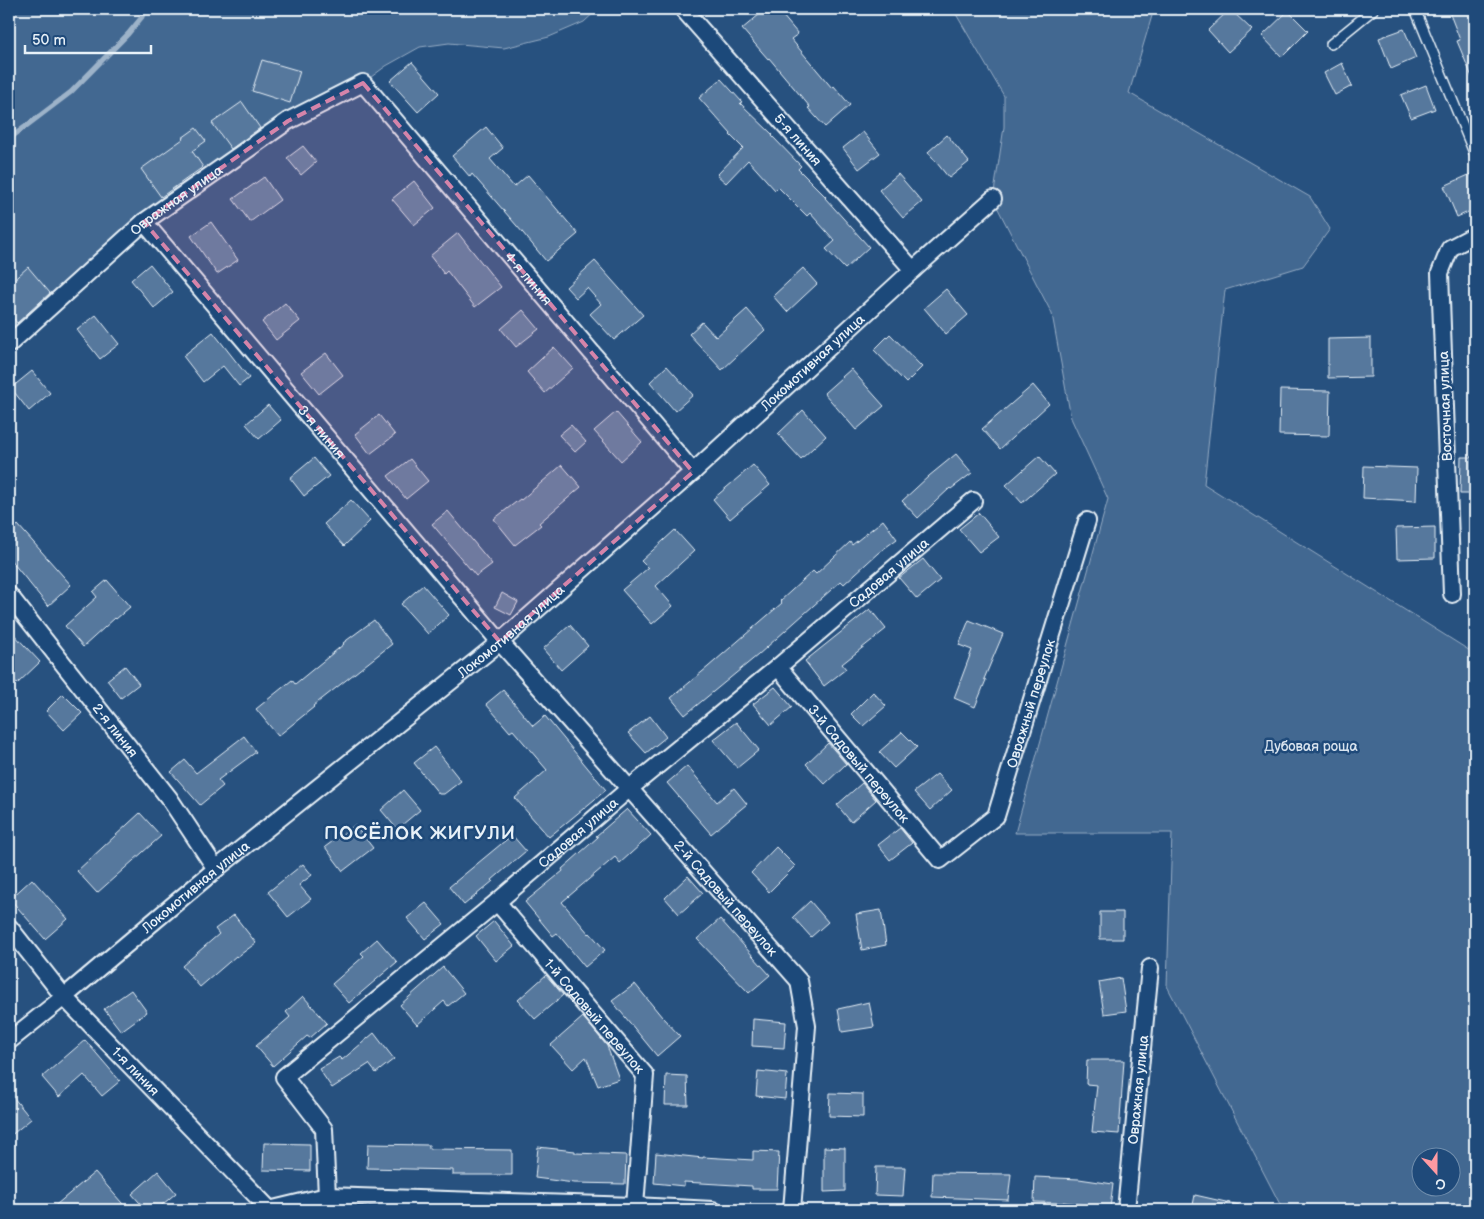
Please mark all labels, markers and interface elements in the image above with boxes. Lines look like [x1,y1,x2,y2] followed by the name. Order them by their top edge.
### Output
[25,22,151,54] scale bar
[32,31,66,50] text: 50 m
[770,110,825,170] street label: 5-я линия
[127,161,227,239] street label: Овражная улица
[501,248,556,309] street label: 4-я линия
[756,310,869,415] street label: Локомотивная улица
[1435,350,1456,461] street label: Восточная улица
[294,402,349,462] street label: 3-я линия
[846,534,933,612] street label: Садовая улица
[453,581,569,682] street label: Локомотивная улица
[1003,637,1059,770] street label: Овражный переулок
[89,700,142,761] street label: 2-я линия
[804,701,913,827] street label: 3-й Садовый переулок
[1264,738,1358,755] park label: Дубовая роща
[535,794,622,872] street label: Садовая улица
[324,822,516,845] district label: ПОСЁЛОК ЖИГУЛИ
[138,837,254,938] street label: Локомотивная улица
[670,837,781,960] street label: 2-й Садовый переулок
[540,955,648,1078] street label: 1-й Садовый переулок
[1125,1033,1152,1145] street label: Овражная улица
[108,1043,163,1100] street label: 1-я линия
[1412,1146,1462,1196] north arrow
[1433,1174,1448,1193] text: С

